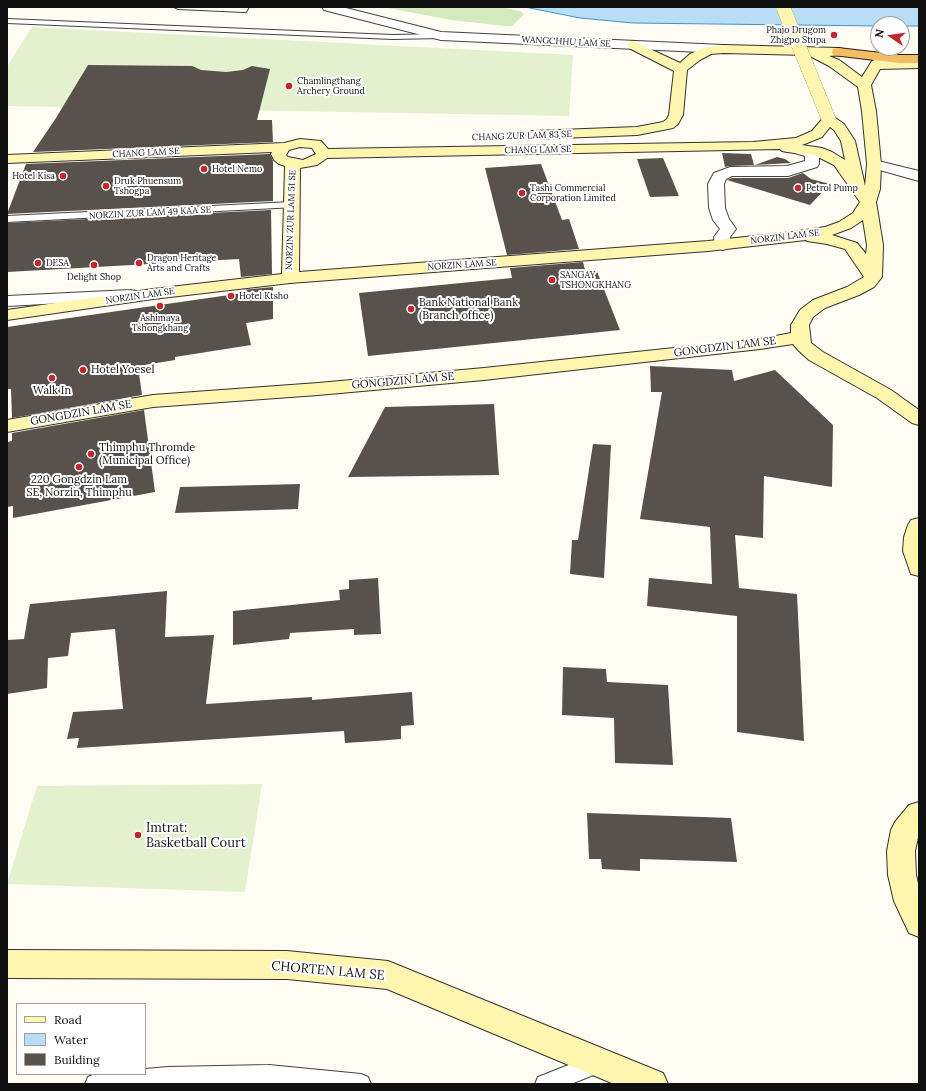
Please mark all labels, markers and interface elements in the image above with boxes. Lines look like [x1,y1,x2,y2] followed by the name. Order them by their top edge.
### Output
[870,16,910,56] north arrow
[766,25,826,46] place label: Phajo Drugom Zhigpo Stupa
[872,28,887,39] text: N
[829,30,839,40] marker: Phajo Drugom Zhigpo Stupa
[521,34,611,50] street label: WANGCHHU LAM SE
[297,76,365,97] place label: Chamlingthang Archery Ground
[284,81,294,91] marker: Chamlingthang Archery Ground
[472,129,572,143] street label: CHANG ZUR LAM 83 SE
[504,144,572,156] street label: CHANG LAM SE
[112,146,180,160] street label: CHANG LAM SE
[199,164,209,174] marker: Hotel Nemo
[212,164,262,174] place label: Hotel Nemo
[284,170,298,270] street label: NORZIN ZUR LAM 51 SE
[12,171,55,181] place label: Hotel Kisa
[58,171,68,181] marker: Hotel Kisa
[114,176,181,197] place label: Druk Phuensum Tshogpa
[101,181,111,191] marker: Druk Phuensum Tshogpa
[530,183,616,204] place label: Tashi Commercial Corporation Limited
[793,183,803,193] marker: Petrol Pump
[806,183,858,193] place label: Petrol Pump
[517,188,527,198] marker: Tashi Commercial Corporation Limited
[89,204,211,222] street label: NORZIN ZUR LAM 49 KAA SE
[750,227,820,247] street label: NORZIN LAM SE
[147,253,216,274] place label: Dragon Heritage Arts and Crafts
[427,257,497,273] street label: NORZIN LAM SE
[33,258,43,268] marker: DESA
[46,258,69,268] place label: DESA
[134,258,144,268] marker: Dragon Heritage Arts and Crafts
[89,260,99,270] marker: Delight Shop
[560,270,631,291] place label: SANGAY TSHONGKHANG
[67,272,121,282] place label: Delight Shop
[547,275,557,285] marker: SANGAY TSHONGKHANG
[105,286,175,306] street label: NORZIN LAM SE
[226,291,236,301] marker: Hotel Ktsho
[239,291,289,301] place label: Hotel Ktsho
[419,296,518,322] place label: Bank National Bank (Branch office)
[155,301,165,311] marker: Ashimaya Tshongkhang
[406,304,416,314] marker: Bank National Bank (Branch office)
[132,313,188,334] place label: Ashimaya Tshongkhang
[673,334,777,360] street label: GONGDZIN LAM SE
[91,363,155,377] place label: Hotel Yoesel
[78,365,88,375] marker: Hotel Yoesel
[351,370,455,392] street label: GONGDZIN LAM SE
[47,373,57,383] marker: Walk In
[33,384,71,398] place label: Walk In
[29,398,133,428] street label: GONGDZIN LAM SE
[99,441,195,467] place label: Thimphu Thromde (Municipal Office)
[86,449,96,459] marker: Thimphu Thromde (Municipal Office)
[74,462,84,472] marker: 220 Gongdzin Lam SE, Norzin, Thimphu
[26,473,132,499] place label: 220 Gongdzin Lam SE, Norzin, Thimphu
[146,820,246,851] place label: Imtrat: Basketball Court
[133,830,143,840] marker: Imtrat: Basketball Court
[271,958,385,984] street label: CHORTEN LAM SE
[16,1003,146,1075] legend
[54,1012,82,1027] text: Road
[54,1032,88,1047] text: Water
[54,1052,100,1067] text: Building

